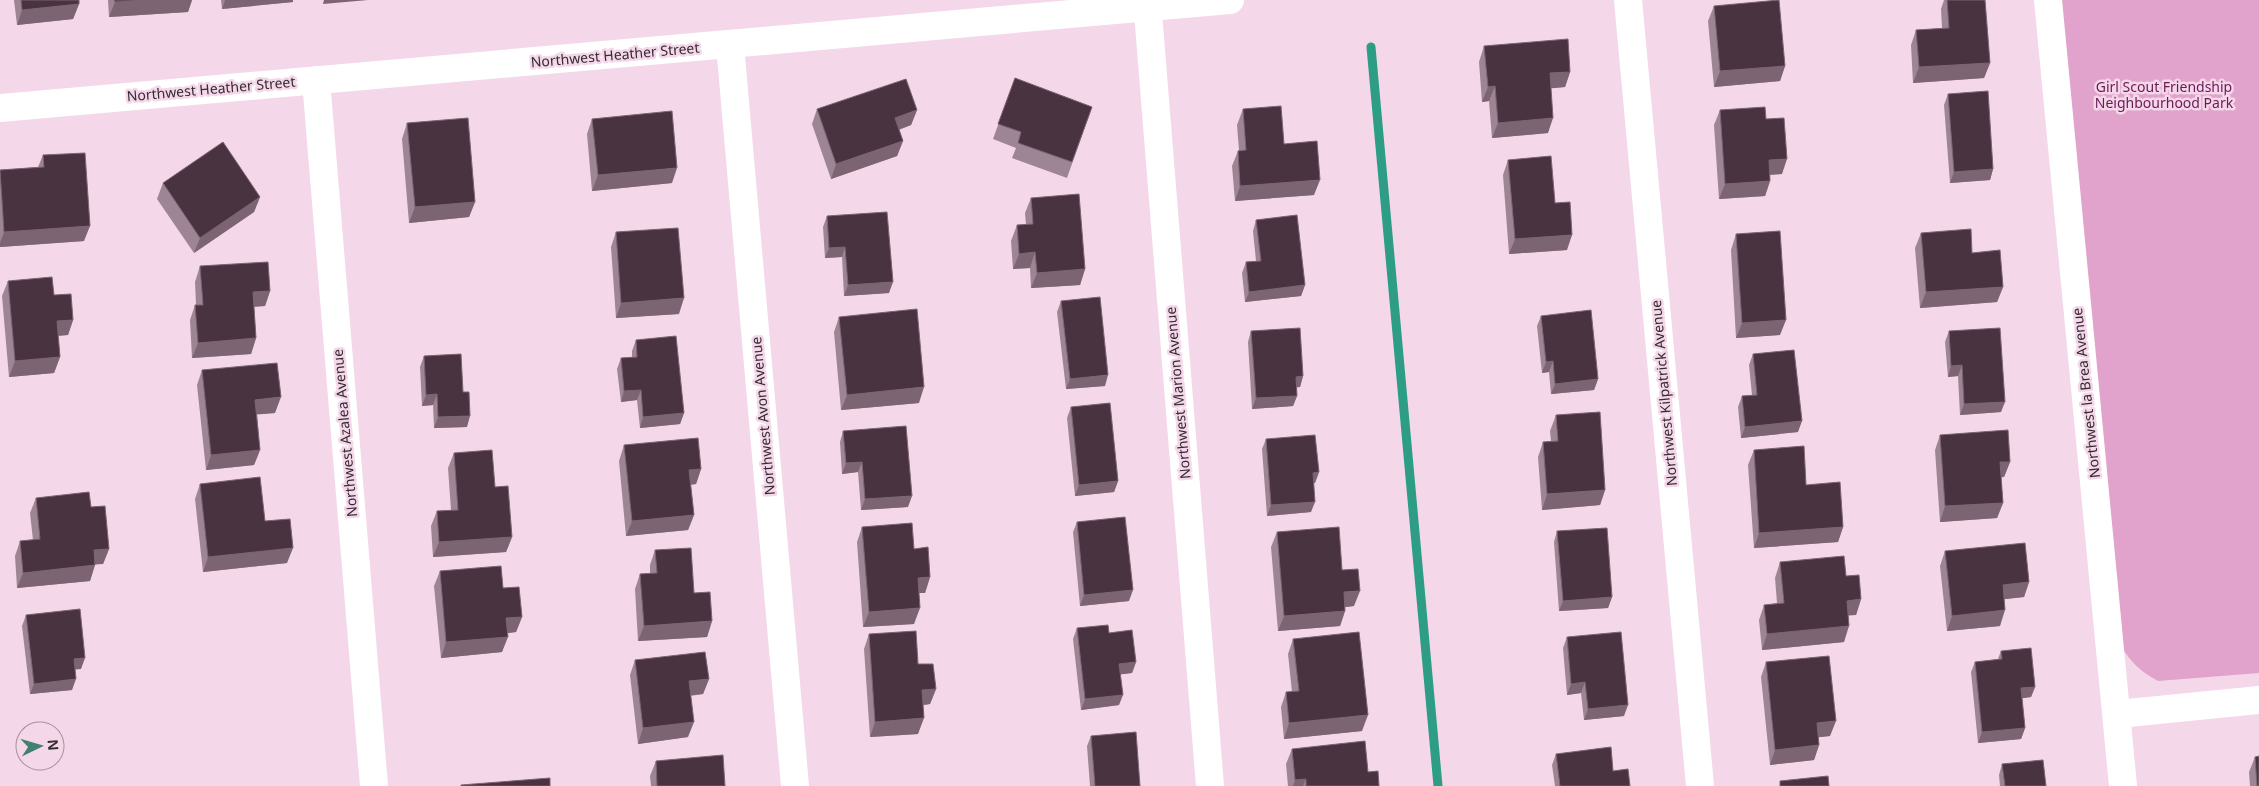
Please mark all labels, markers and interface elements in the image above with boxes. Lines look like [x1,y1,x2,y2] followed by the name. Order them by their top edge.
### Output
[530,38,700,71] street label: Northwest Heather Street
[126,72,296,105] street label: Northwest Heather Street
[2095,77,2234,112] park label: Girl Scout Friendship Neighbourhood Park
[1646,299,1681,487] street label: Northwest Kilpatrick Avenue
[1161,306,1194,480] street label: Northwest Marion Avenue
[2067,307,2104,479] street label: Northwest la Brea Avenue
[746,336,779,496] street label: Northwest Avon Avenue
[328,348,361,518] street label: Northwest Azalea Avenue
[15,721,65,771] north arrow
[43,738,63,751] text: N

